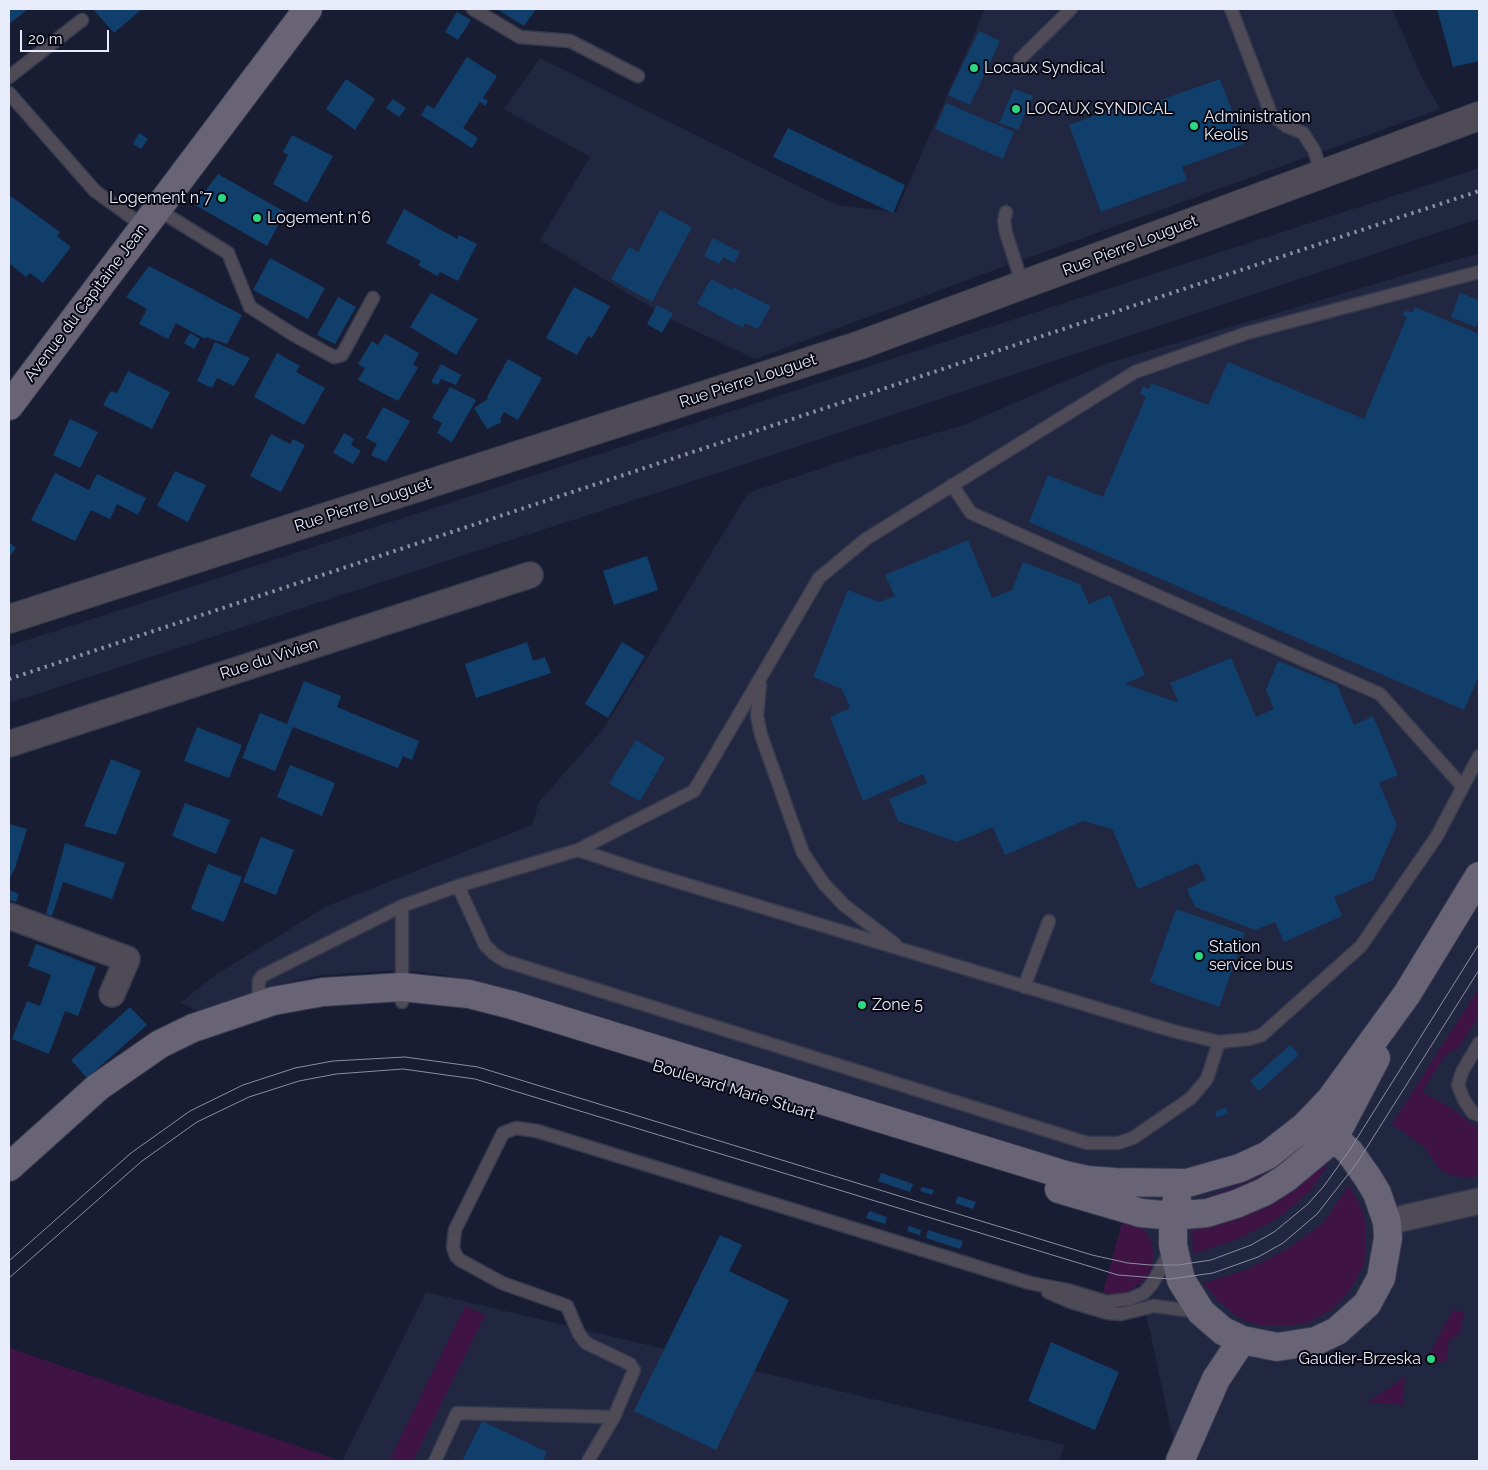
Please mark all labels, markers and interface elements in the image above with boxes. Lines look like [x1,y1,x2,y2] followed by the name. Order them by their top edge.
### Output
[22,20,111,52] scale bar
[28,30,63,48] text: 20 m
[984,58,1105,78] place label: Locaux Syndical
[968,62,980,74] marker: Locaux Syndical
[1026,99,1173,119] place label: LOCAUX SYNDICAL
[1010,103,1022,115] marker: LOCAUX SYNDICAL
[1204,107,1311,145] place label: Administration Keolis
[1188,120,1200,132] marker: Administration Keolis
[109,188,212,208] place label: Logement n°7
[216,192,228,204] marker: Logement n°7
[267,208,371,228] place label: Logement n°6
[1060,211,1200,281] street label: Rue Pierre Louguet
[251,212,263,224] marker: Logement n°6
[21,220,151,386] street label: Avenue du Capitaine Jean
[677,350,819,412] street label: Rue Pierre Louguet
[292,474,434,536] street label: Rue Pierre Louguet
[218,634,320,684] street label: Rue du Vivien
[1209,937,1293,975] place label: Station service bus
[1193,950,1205,962] marker: Station service bus
[872,995,923,1015] place label: Zone 5
[856,999,868,1011] marker: Zone 5
[650,1056,818,1124] street label: Boulevard Marie Stuart
[1298,1349,1421,1369] place label: Gaudier-Brzeska
[1425,1353,1437,1365] marker: Gaudier-Brzeska

